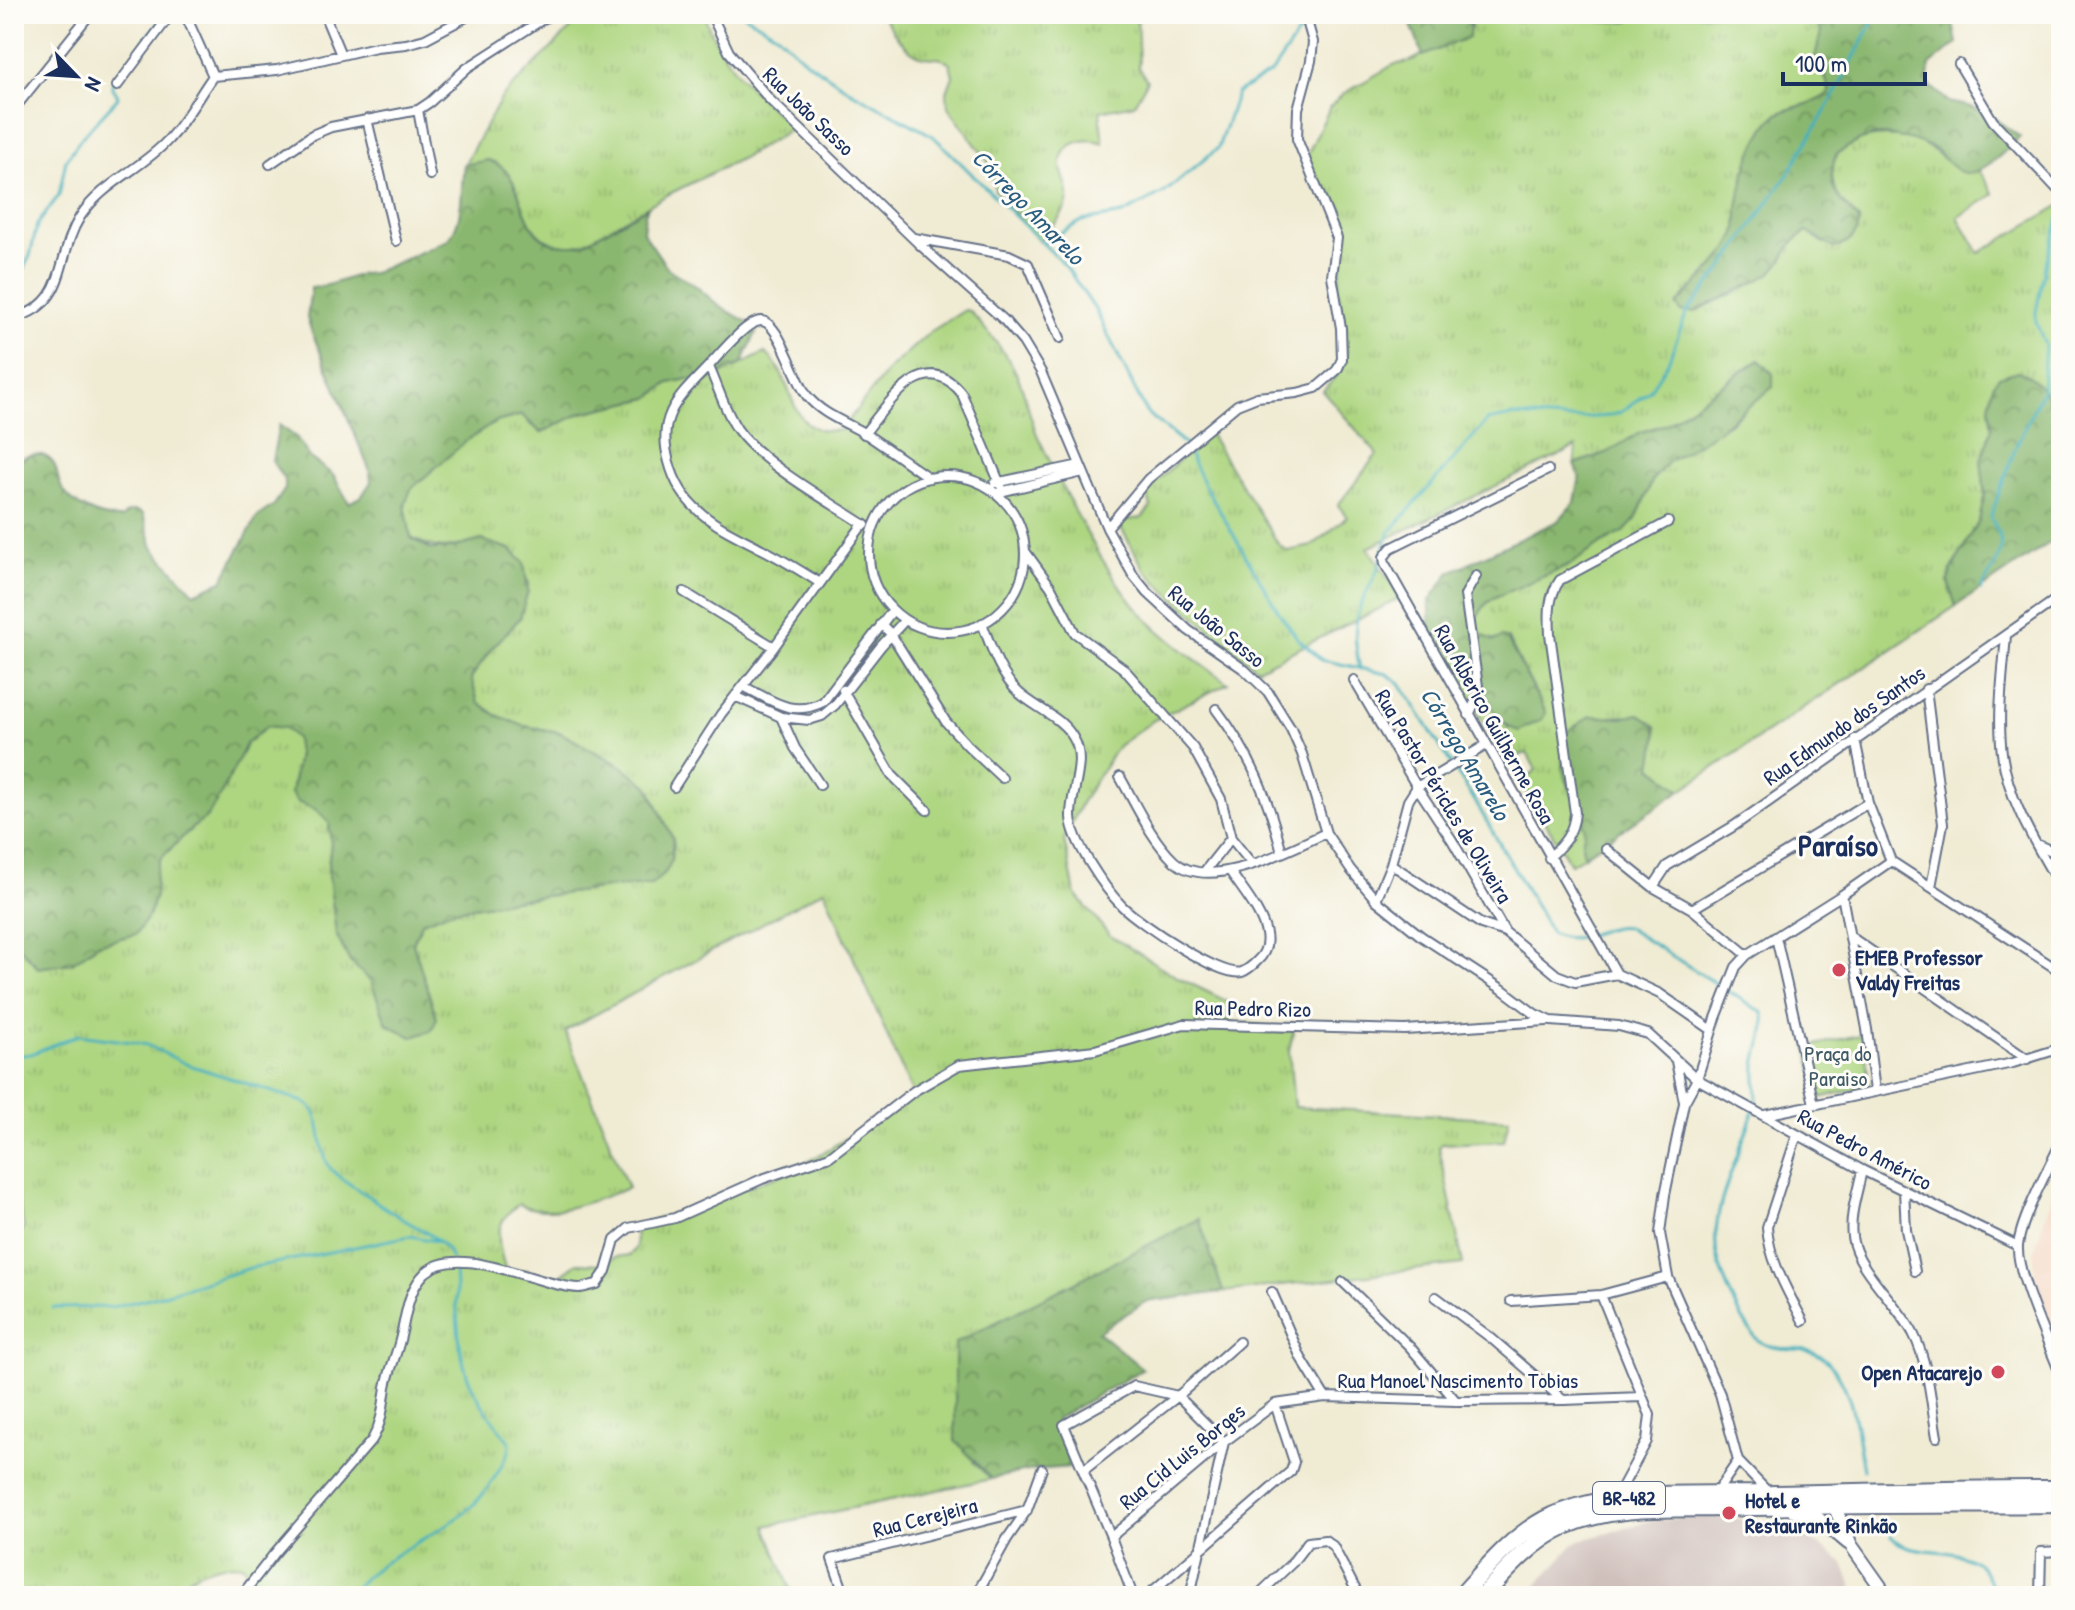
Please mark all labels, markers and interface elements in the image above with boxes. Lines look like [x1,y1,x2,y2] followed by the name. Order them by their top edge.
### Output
[36,36,116,116] north arrow
[1783,36,1925,86] scale bar
[1795,47,1847,79] text: 100 m
[757,60,861,162] street label: Rua João Sasso
[78,73,110,96] text: N
[965,142,1094,273] water label: Córrego Amarelo
[1162,578,1272,674] street label: Rua João Sasso
[1428,619,1563,830] street label: Rua Alberico Guilherme Rosa
[1757,658,1931,792] street label: Rua Edmundo dos Santos
[1413,681,1519,828] water label: Córrego Amarelo
[1368,683,1520,909] street label: Rua Pastor Péricles de Oliveira
[1798,825,1878,865] district label: Paraíso
[1855,942,1983,998] place label: EMEB Professor Valdy Freitas
[1830,961,1848,979] marker: EMEB Professor Valdy Freitas
[1195,992,1311,1024] street label: Rua Pedro Rizo
[1804,1038,1872,1093] park label: Praça do Paraiso
[1793,1101,1938,1197] street label: Rua Pedro Américo
[1861,1357,1982,1388] place label: Open Atacarejo
[1989,1363,2007,1381] marker: Open Atacarejo
[1338,1365,1578,1395] street label: Rua Manoel Nascimento Tobias
[1113,1396,1251,1516] street label: Rua Cid Luis Borges
[1593,1482,1665,1514] road number: BR-482
[1745,1485,1897,1540] place label: Hotel e Restaurante Rinkão
[870,1489,981,1544] street label: Rua Cerejeira
[1720,1504,1738,1522] marker: Hotel e Restaurante Rinkão

